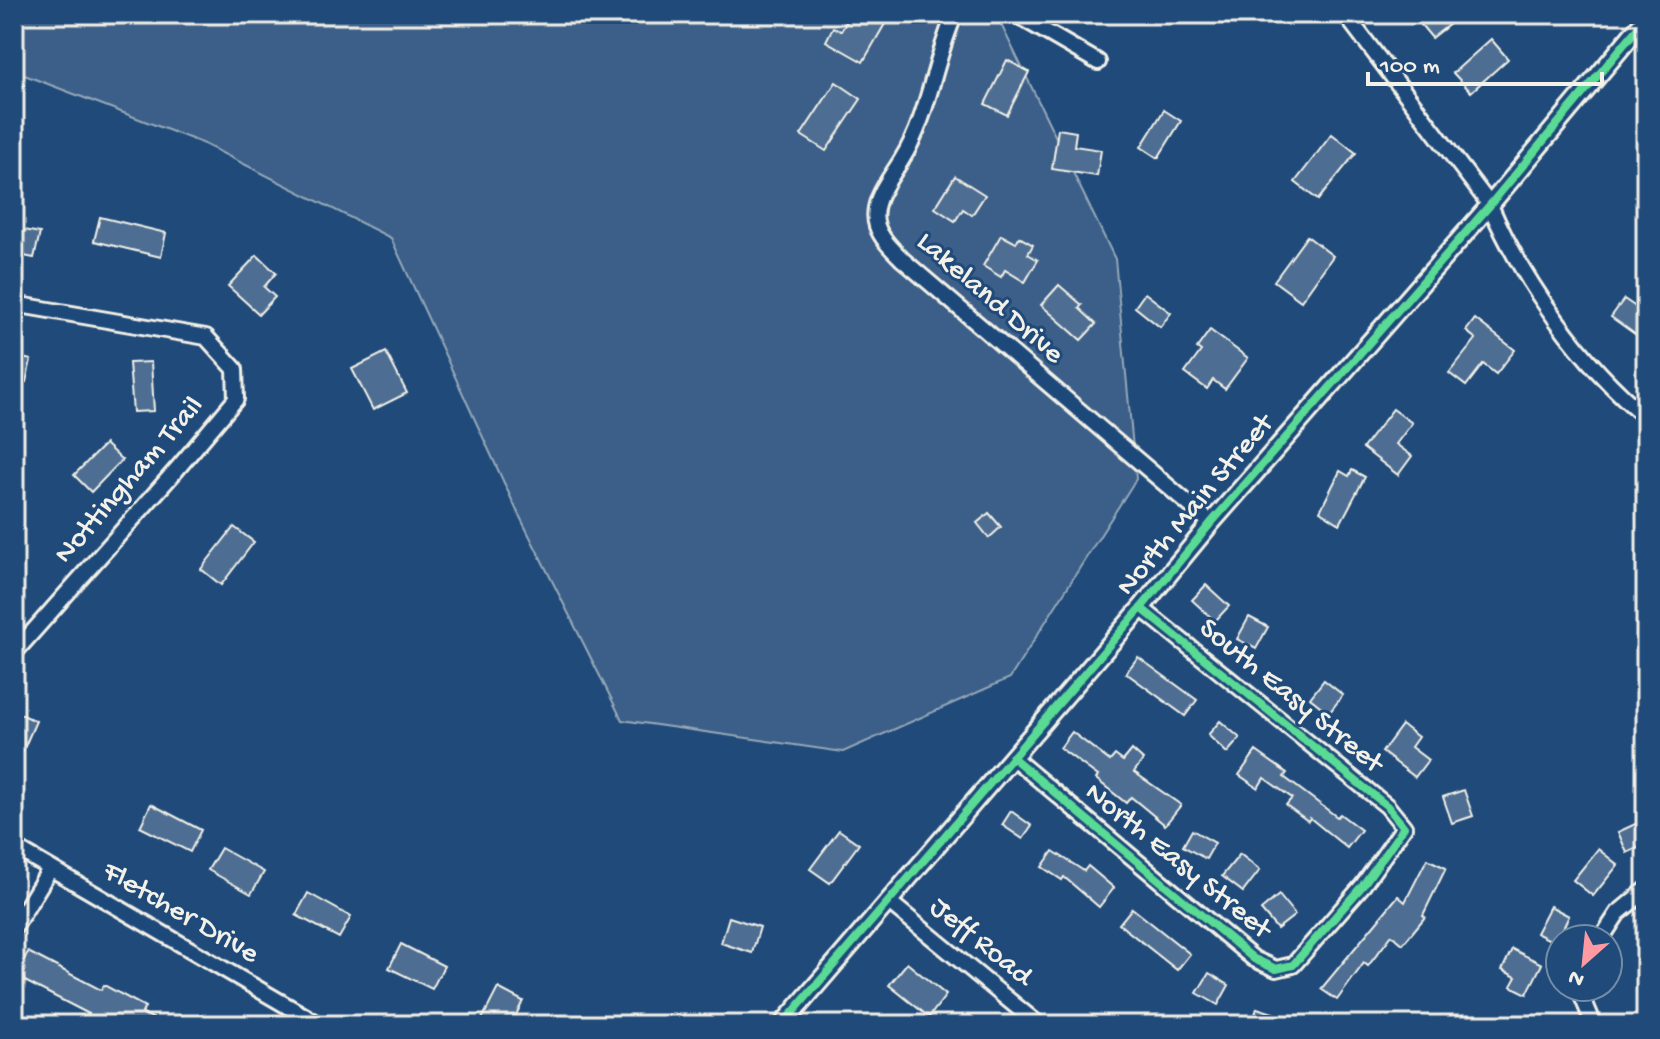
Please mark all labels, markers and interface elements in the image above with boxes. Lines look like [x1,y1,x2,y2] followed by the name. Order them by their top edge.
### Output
[1368,36,1602,86] scale bar
[1379,53,1440,82] text: 100 m
[908,225,1070,373] street label: Lakeland Drive
[48,390,212,572] street label: Nottingham Trail
[1110,406,1284,604] street label: North Main Street
[1191,612,1391,784] street label: South Easy Street
[1077,776,1279,950] street label: North Easy Street
[95,855,265,973] street label: Fletcher Drive
[921,891,1040,997] street label: Jeff Road
[1544,923,1624,1003] north arrow
[1564,962,1589,992] text: N

